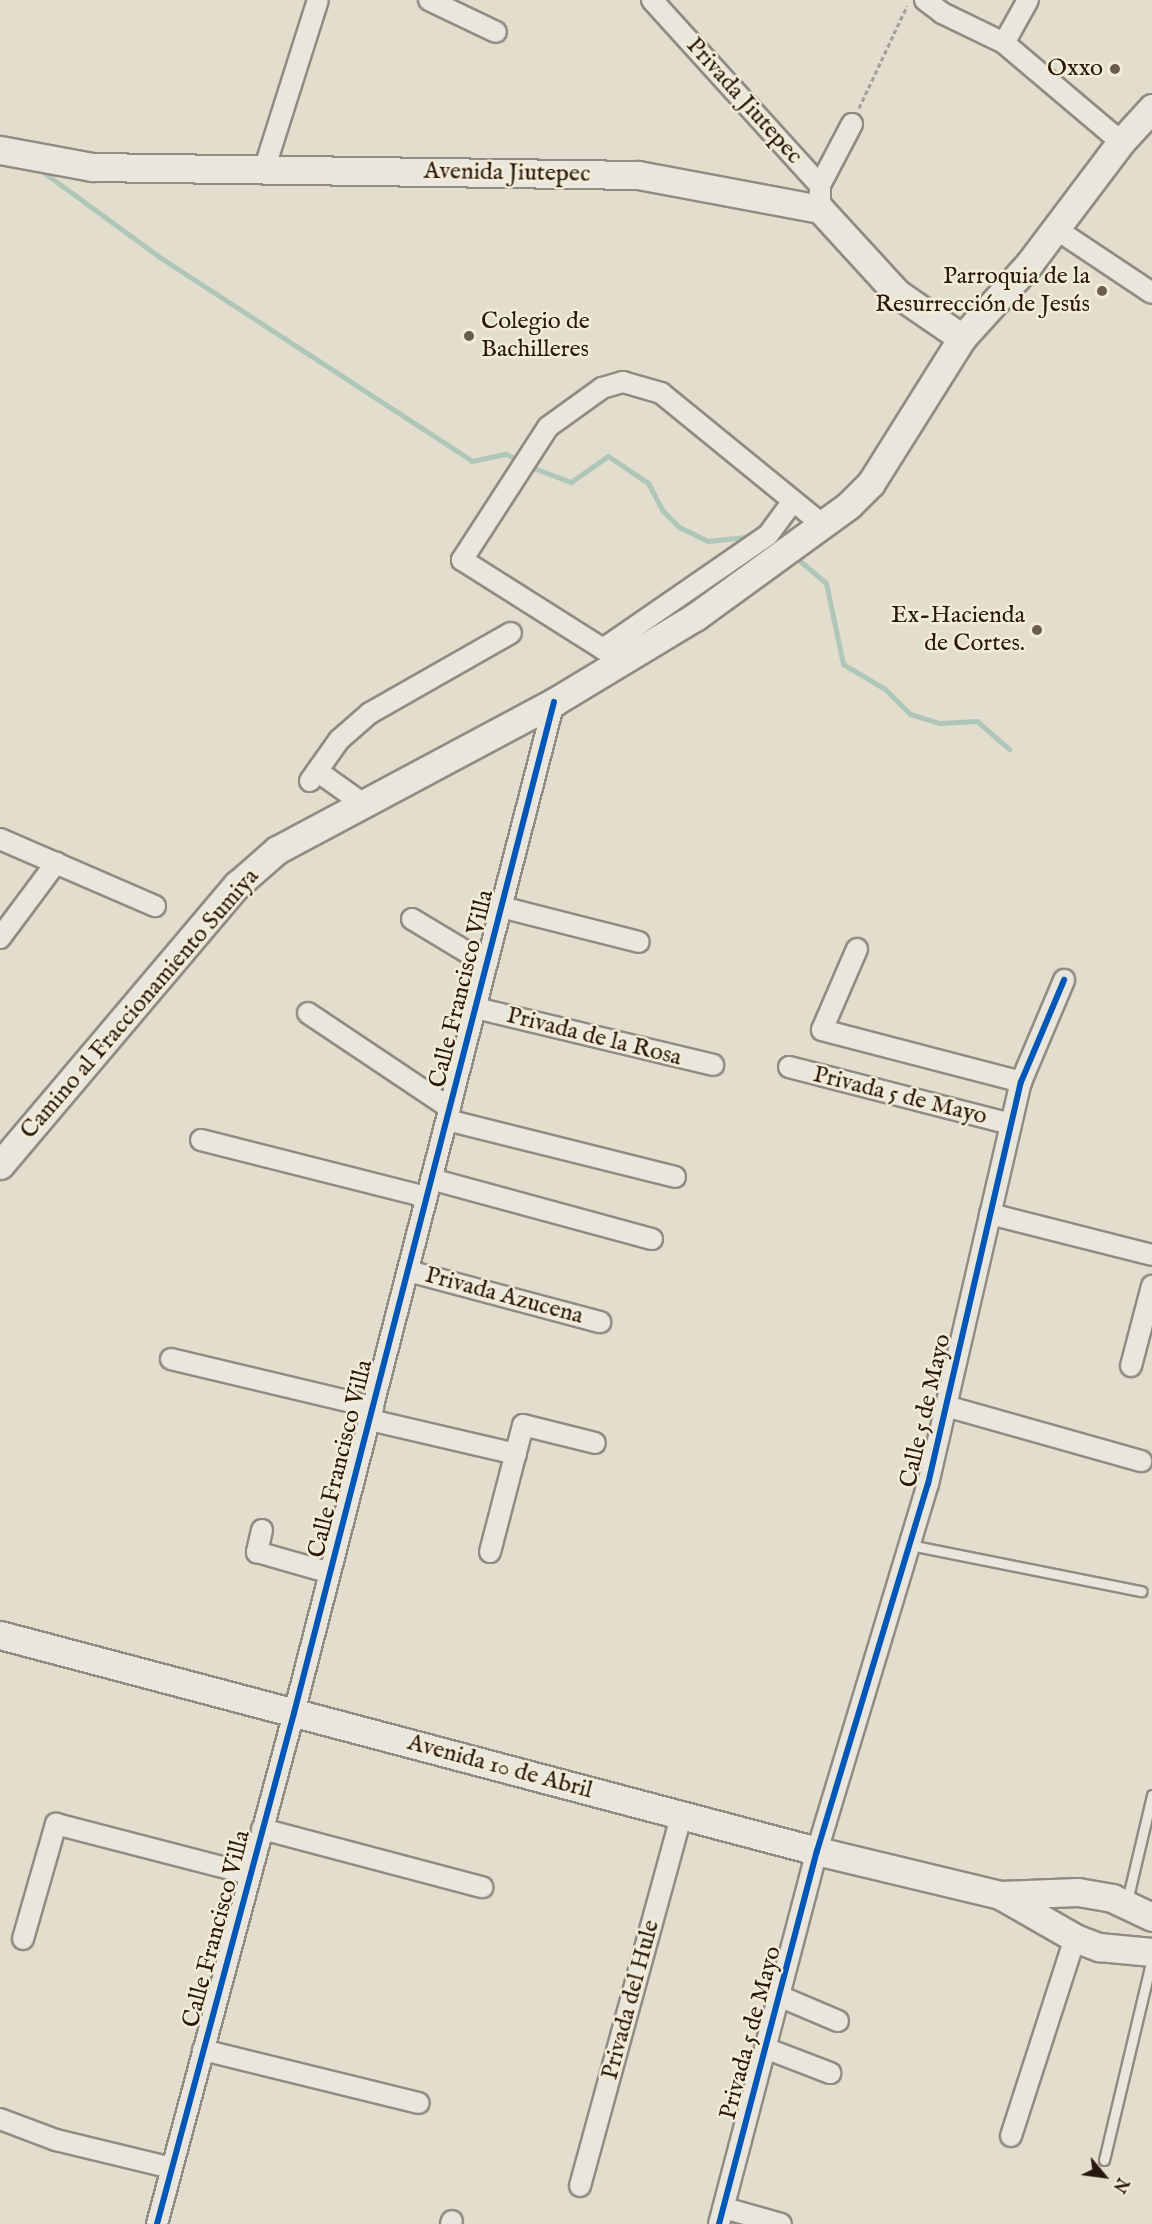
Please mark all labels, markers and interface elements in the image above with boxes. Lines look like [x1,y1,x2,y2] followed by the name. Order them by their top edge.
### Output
[680,32,808,170] street label: Privada Jiutepec
[1047,55,1103,83] place label: Oxxo
[1108,62,1122,76] marker: Oxxo
[423,157,591,189] street label: Avenida Jiutepec
[875,263,1090,319] place label: Parroquia de la Resurrección de Jesús
[1095,284,1109,298] marker: Parroquia de la Resurrección de Jesús
[481,308,590,364] place label: Colegio de Bachilleres
[462,329,476,343] marker: Colegio de Bachilleres
[891,602,1025,658] place label: Ex-Hacienda de Cortes.
[1030,623,1044,637] marker: Ex-Hacienda de Cortes.
[15,863,265,1145] street label: Camino al Fraccionamiento Sumiya
[423,887,501,1091] street label: Calle Francisco Villa
[503,1001,685,1073] street label: Privada de la Rosa
[810,1060,990,1132] street label: Privada 5 de Mayo
[422,1261,586,1331] street label: Privada Azucena
[894,1331,958,1491] street label: Calle 5 de Mayo
[302,1357,380,1561] street label: Calle Francisco Villa
[404,1728,596,1806] street label: Avenida 10 de Abril
[177,1827,257,2031] street label: Calle Francisco Villa
[596,1917,666,2083] street label: Privada del Hule
[714,1943,788,2123] street label: Privada 5 de Mayo
[1074,2146,1134,2206] north arrow
[1108,2174,1132,2196] text: N

